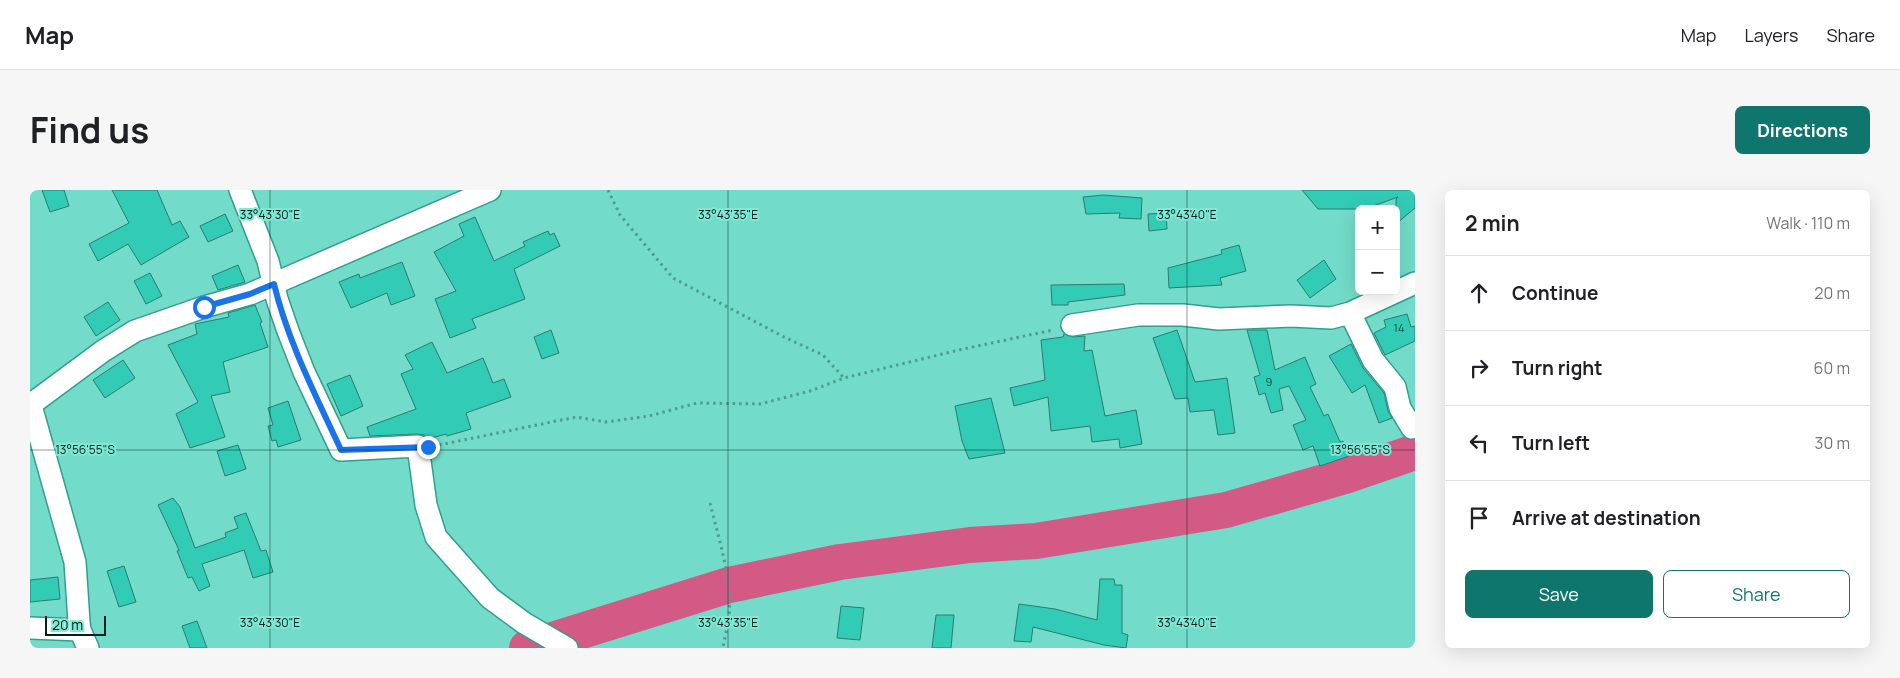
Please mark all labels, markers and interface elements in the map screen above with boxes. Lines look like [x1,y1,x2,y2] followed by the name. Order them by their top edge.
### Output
[25,18,74,51] text: Map
[1681,23,1716,47] text: Map
[1744,23,1798,47] text: Layers
[1826,23,1875,47] text: Share
[30,106,149,154] text: Find us
[1735,106,1870,154] button: Directions
[1355,205,1400,295] map controls
[1355,205,1400,250] button: +
[240,206,300,223] text: 33°43'30"E
[698,206,758,223] text: 33°43'35"E
[1157,206,1217,223] text: 33°43'40"E
[1465,209,1520,237] text: 2 min
[1766,212,1850,234] text: Walk · 110 m
[1355,250,1400,295] button: −
[1465,279,1493,307] icon: ahead
[1512,280,1598,306] text: Continue
[1814,282,1850,304] text: 20 m
[193,296,216,319] route start
[1394,320,1404,335] house number: 14
[1465,354,1493,382] icon: right
[1512,355,1602,381] text: Turn right
[1814,357,1850,379] text: 60 m
[1266,374,1273,389] house number: 9
[1465,429,1493,457] icon: left
[1512,430,1590,456] text: Turn left
[1815,432,1850,454] text: 30 m
[417,436,440,459] route end
[55,441,115,458] text: 13°56'55"S
[1330,441,1390,458] text: 13°56'55"S
[1465,504,1493,532] icon: arrive
[1512,505,1701,531] text: Arrive at destination
[1465,570,1653,618] button: Save
[1663,570,1850,618] button: Share
[45,613,106,636] scale bar
[240,614,300,631] text: 33°43'30"E
[698,614,758,631] text: 33°43'35"E
[1157,614,1217,631] text: 33°43'40"E
[52,615,83,634] text: 20 m

